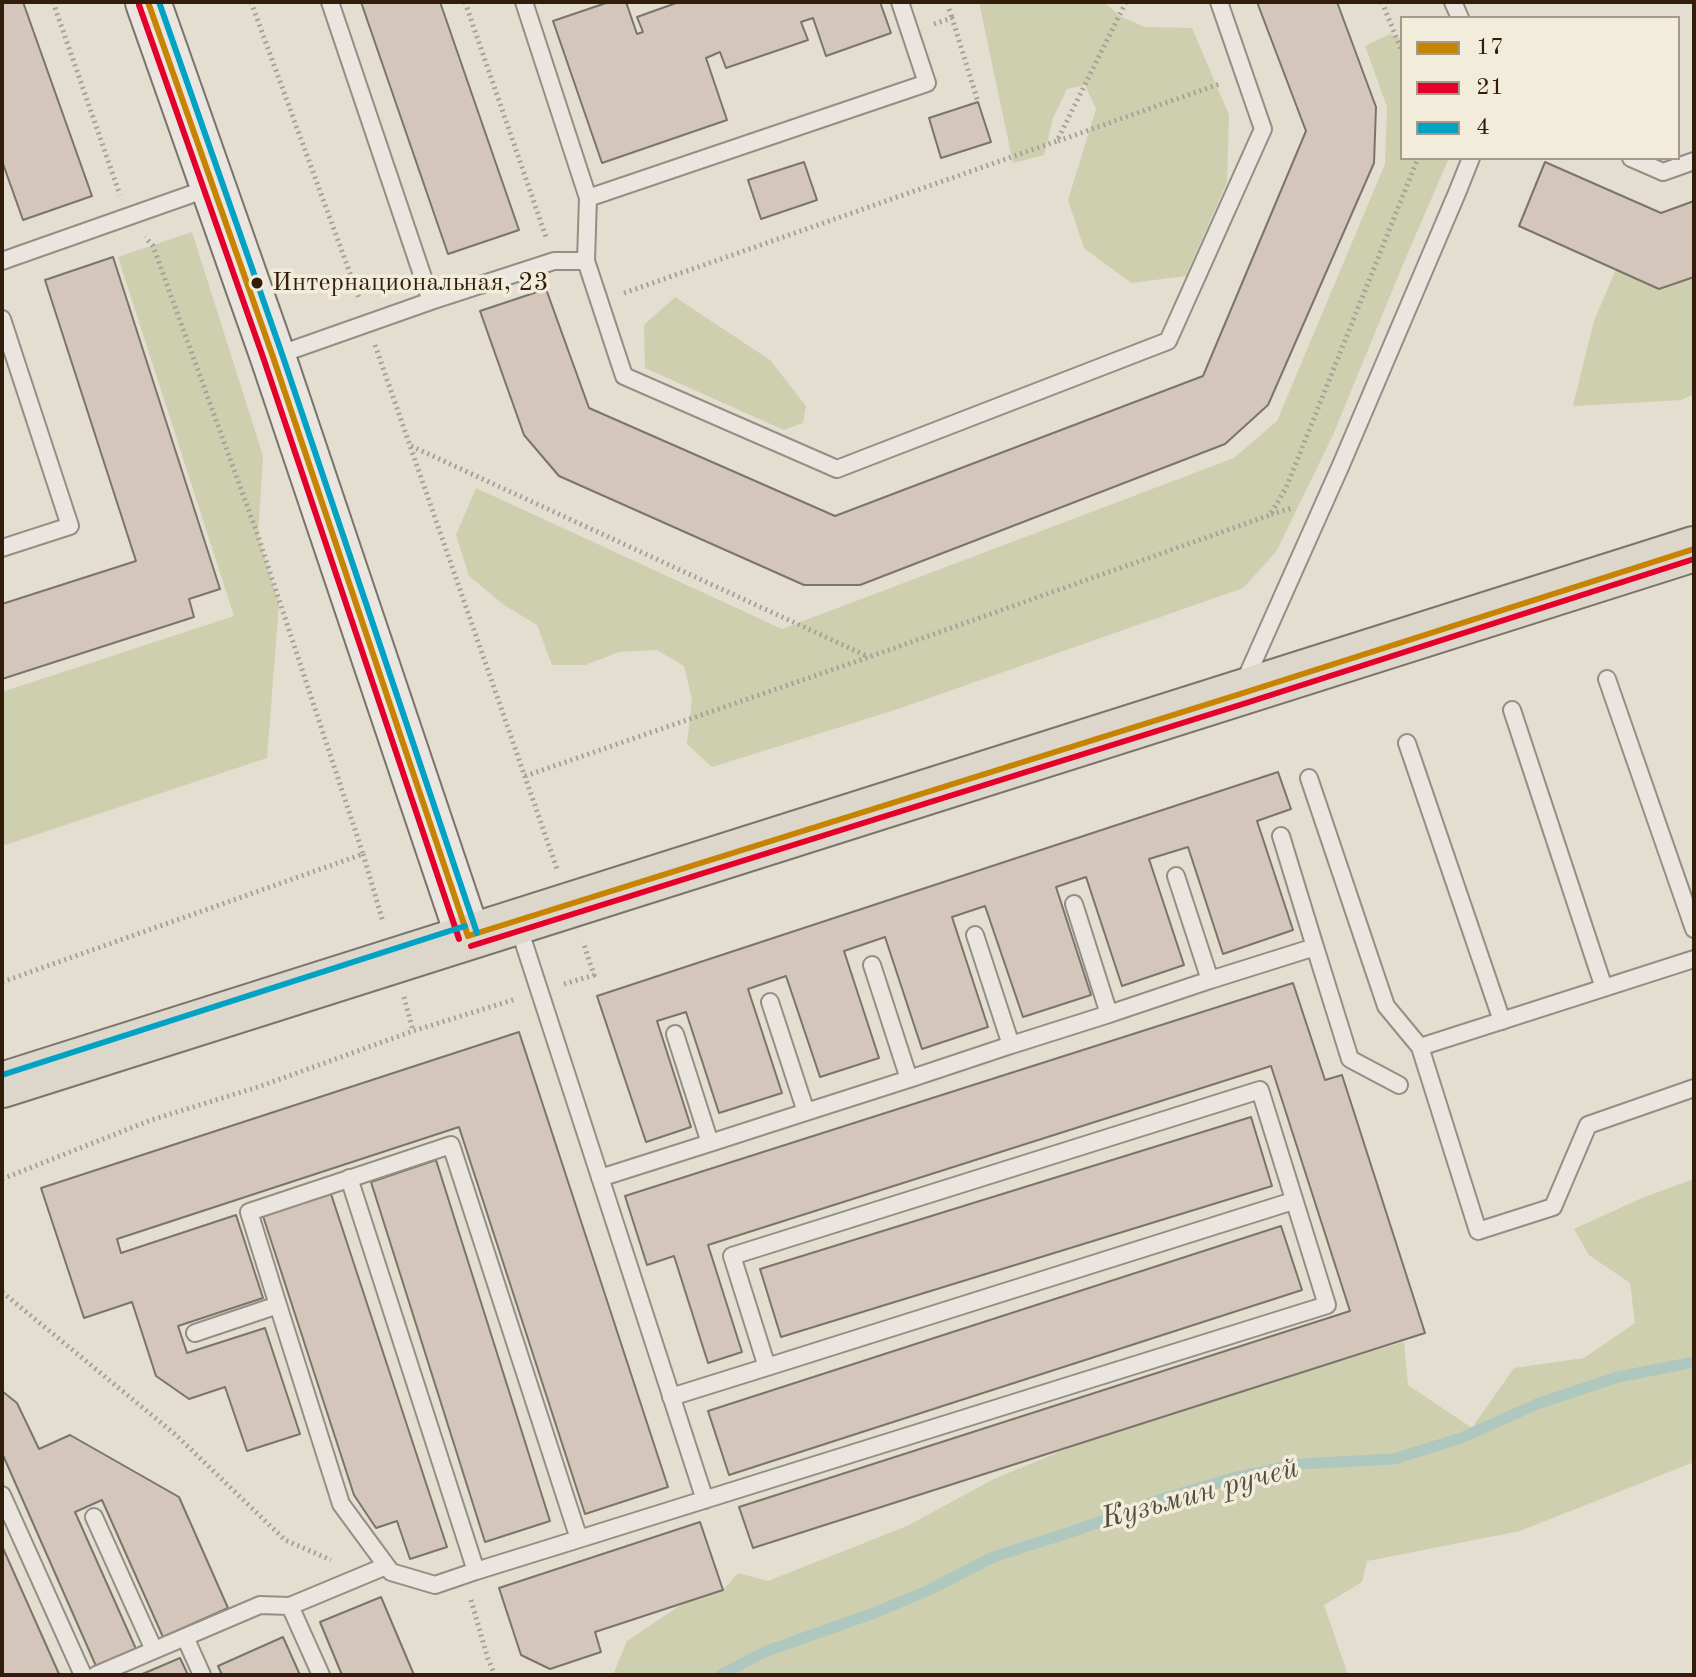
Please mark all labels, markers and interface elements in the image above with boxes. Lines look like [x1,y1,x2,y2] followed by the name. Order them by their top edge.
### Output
[1400,16,1680,160] legend
[1476,36,1504,60] text: 17
[1476,76,1504,100] text: 21
[1476,116,1490,140] text: 4
[272,267,548,299] place label: Интернациональная, 23
[249,275,265,291] marker: Интернациональная, 23
[1097,1450,1303,1538] water label: Кузьмин ручей

